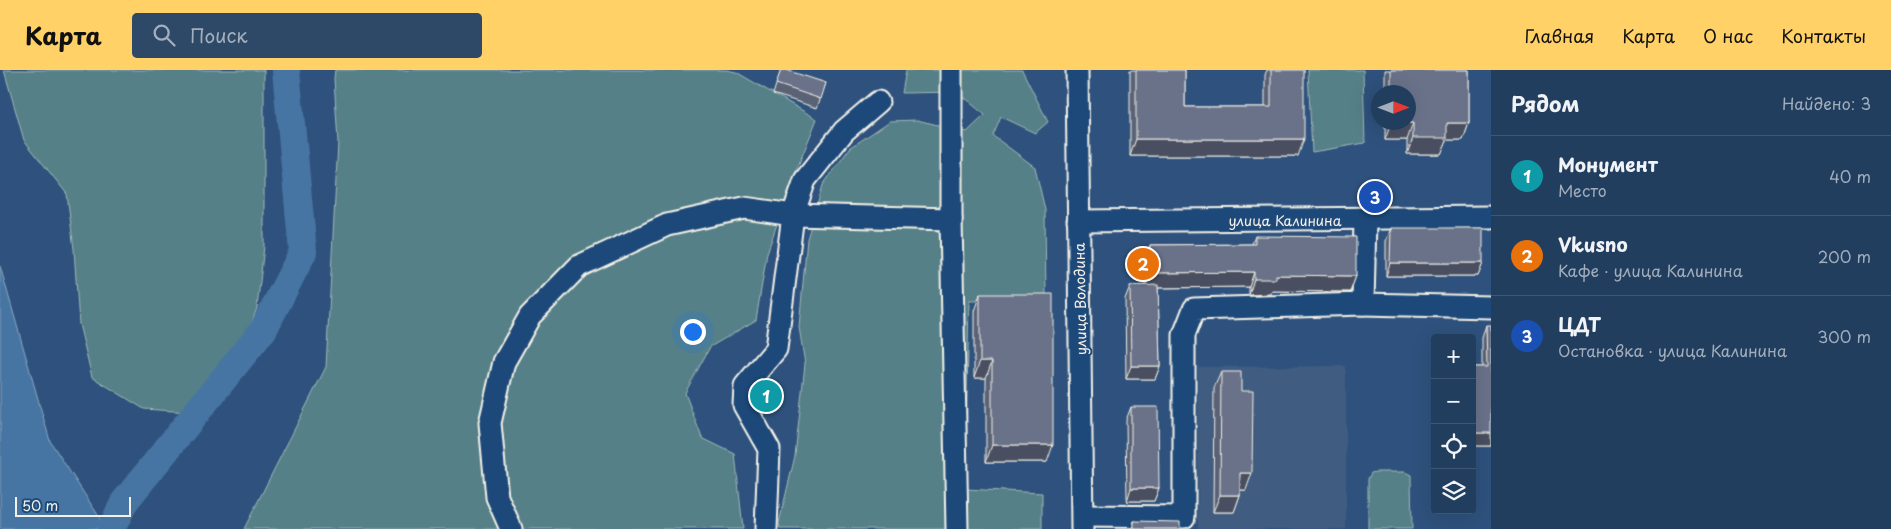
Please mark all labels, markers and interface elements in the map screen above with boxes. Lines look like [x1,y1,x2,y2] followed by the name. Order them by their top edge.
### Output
[132,13,482,58] search box
[25,17,102,53] text: Карта
[150,21,178,49] icon: search
[190,21,248,49] text: Поиск
[1525,22,1594,49] text: Главная
[1622,22,1675,49] text: Карта
[1703,22,1753,49] text: О нас
[1781,22,1866,49] text: Контакты
[1371,85,1416,130] north arrow
[1511,87,1579,119] text: Рядом
[1782,91,1871,115] text: Найдено: 3
[1558,150,1658,178] text: Монумент
[1523,164,1531,188] text: 1
[1829,164,1871,188] text: 40 m
[1359,178,1391,216] pin: 3
[1558,178,1607,202] text: Место
[1228,210,1342,231] street label: улица Калинина
[1558,230,1628,258] text: Vkusno
[1069,242,1091,355] street label: улица Володина
[1521,244,1533,268] text: 2
[1818,244,1871,268] text: 200 m
[1127,245,1159,283] pin: 2
[1558,258,1743,282] text: Кафе · улица Калинина
[1558,310,1601,338] text: ЦДТ
[680,319,706,345] your location
[1522,324,1532,348] text: 3
[1817,324,1871,348] text: 300 m
[1431,334,1476,514] map controls
[1431,334,1476,379] button: +
[1558,338,1787,362] text: Остановка · улица Калинина
[750,377,782,415] pin: 1
[1431,379,1476,424] button: −
[1431,424,1476,469] button: locate
[1431,469,1476,514] button: layers
[15,494,131,517] scale bar
[22,495,58,516] text: 50 m

